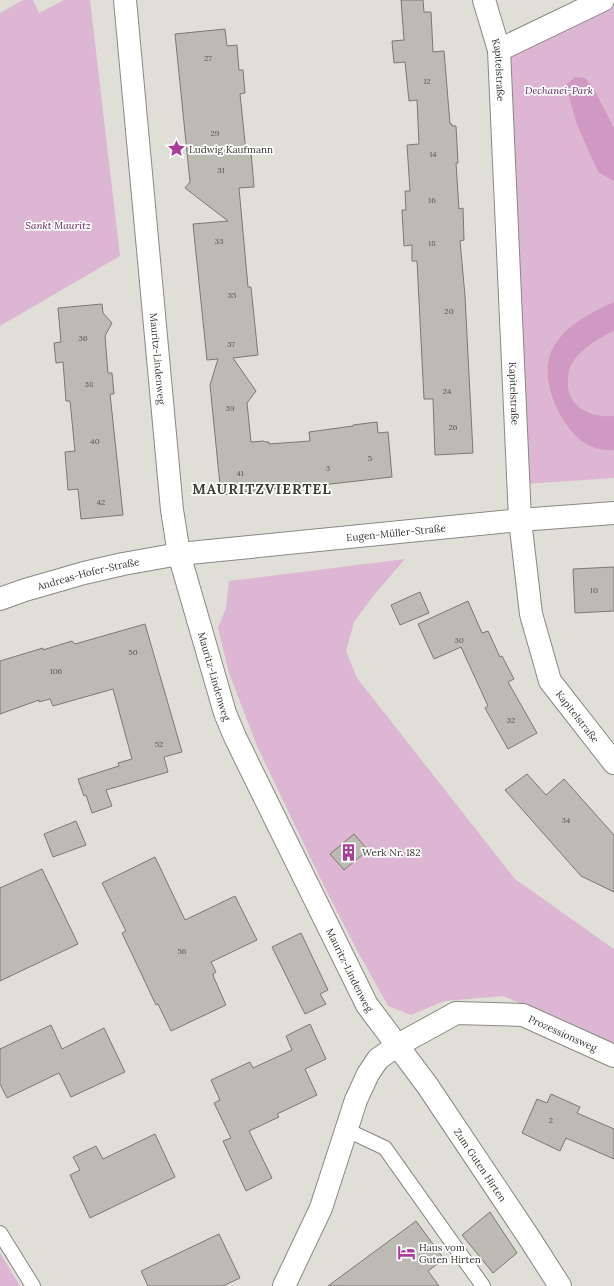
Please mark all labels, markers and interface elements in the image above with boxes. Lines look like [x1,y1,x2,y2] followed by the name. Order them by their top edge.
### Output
[489,37,507,102] street label: Kapitelstraße
[204,53,212,63] house number: 27
[423,76,431,86] house number: 12
[525,84,593,97] park label: Dechanei-Park
[211,128,220,138] house number: 29
[166,139,186,159] place icon: Ludwig Kaufmann
[189,143,273,156] place label: Ludwig Kaufmann
[429,149,437,159] house number: 14
[217,165,225,175] house number: 31
[428,195,436,205] house number: 16
[25,219,91,232] park label: Sankt Mauritz
[215,236,224,246] house number: 33
[428,238,436,248] house number: 18
[228,290,236,300] house number: 35
[444,306,454,316] house number: 20
[147,312,168,405] street label: Mauritz-Lindenweg
[78,333,88,343] house number: 36
[227,339,235,349] house number: 37
[506,362,522,426] street label: Kapitelstraße
[85,379,94,389] house number: 38
[443,386,452,396] house number: 24
[225,403,235,413] house number: 39
[449,422,458,432] house number: 26
[90,436,100,446] house number: 40
[368,453,372,463] house number: 5
[326,463,331,473] house number: 3
[236,468,244,478] house number: 41
[192,480,332,498] district label: MAURITZVIERTEL
[97,497,105,507] house number: 42
[346,521,447,544] street label: Eugen-Müller-Straße
[35,555,141,593] street label: Andreas-Hofer-Straße
[590,585,598,595] house number: 10
[195,630,234,723] street label: Mauritz-Lindenweg
[454,635,464,645] house number: 30
[128,647,138,657] house number: 50
[50,666,63,676] house number: 106
[553,688,602,746] street label: Kapitelstraße
[507,715,515,725] house number: 32
[155,739,163,749] house number: 52
[562,815,571,825] house number: 34
[339,842,359,862] building icon: Werk Nr. 182
[362,846,421,859] place label: Werk Nr. 182
[323,926,376,1015] street label: Mauritz-Lindenweg
[178,946,187,956] house number: 56
[526,1012,600,1055] street label: Prozessionsweg
[549,1115,553,1125] house number: 2
[451,1126,509,1204] street label: Zum Guten Hirten
[419,1241,481,1266] place label: Haus vom Guten Hirten
[396,1243,416,1263] hotel icon: Haus vom Guten Hirten

